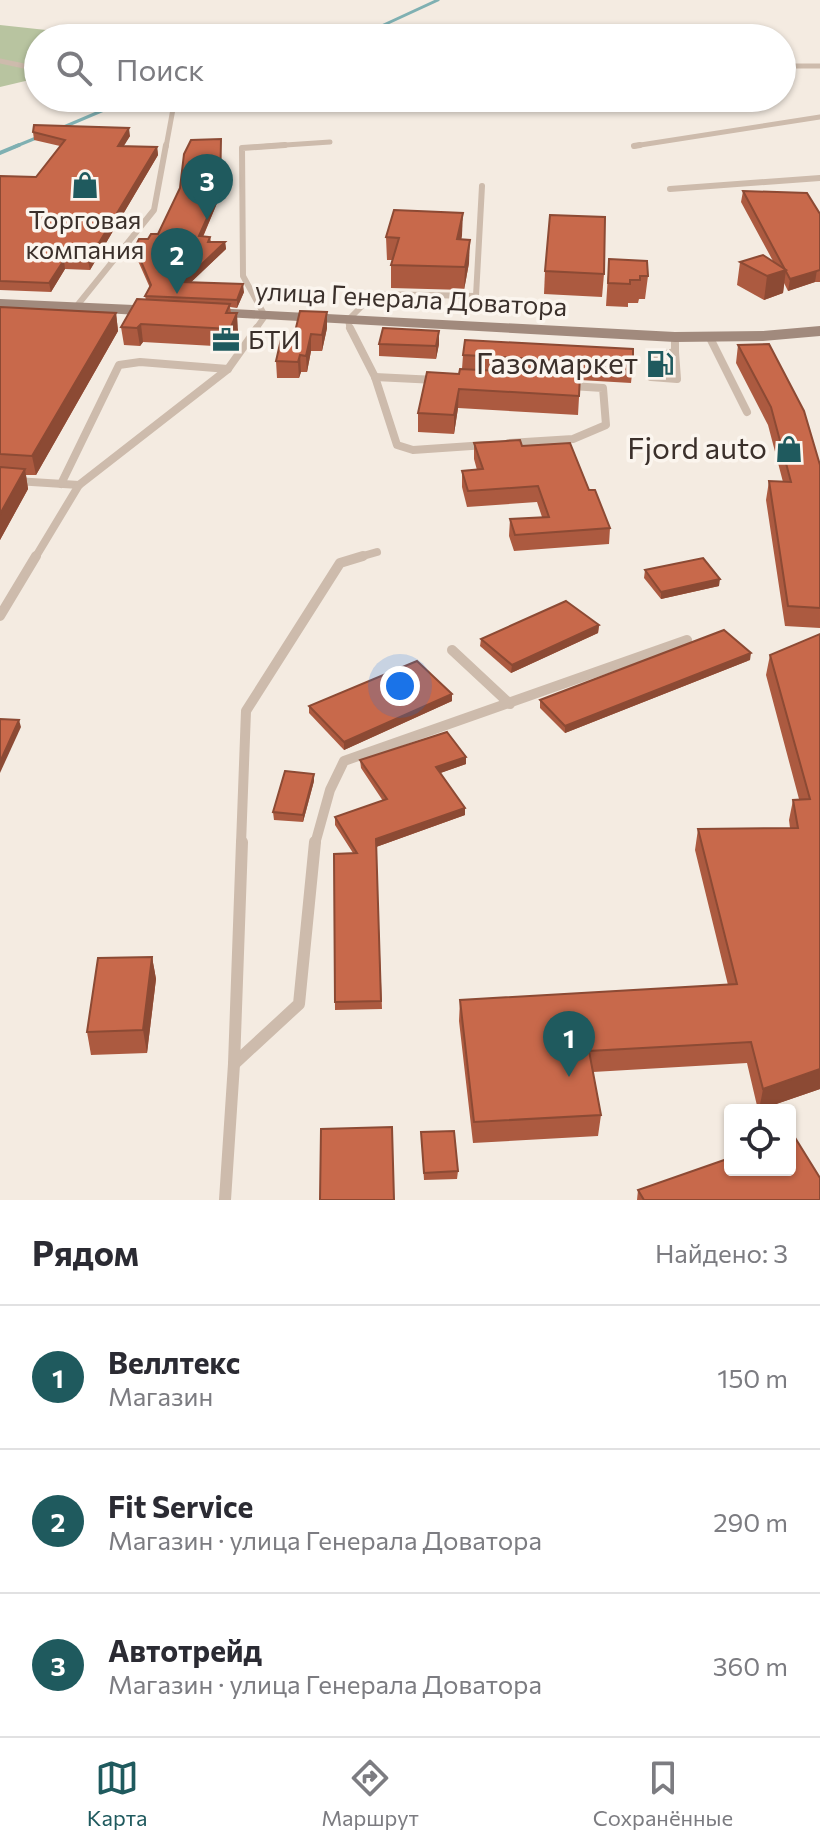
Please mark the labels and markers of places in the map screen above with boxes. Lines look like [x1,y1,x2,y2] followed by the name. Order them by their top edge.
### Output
[181,154,233,220] pin: 3
[70,170,100,200] shop icon: Торговая компания
[26,203,144,264] place label: Торговая компания
[151,228,203,294] pin: 2
[248,323,300,354] place label: БТИ
[211,325,241,355] office icon: БТИ
[476,343,638,380] place label: Газомаркет
[645,349,675,379] fuel station icon: Газомаркет
[627,428,767,465] place label: Fjord auto
[774,434,804,464] shop icon: Fjord auto
[543,1011,595,1077] pin: 1

